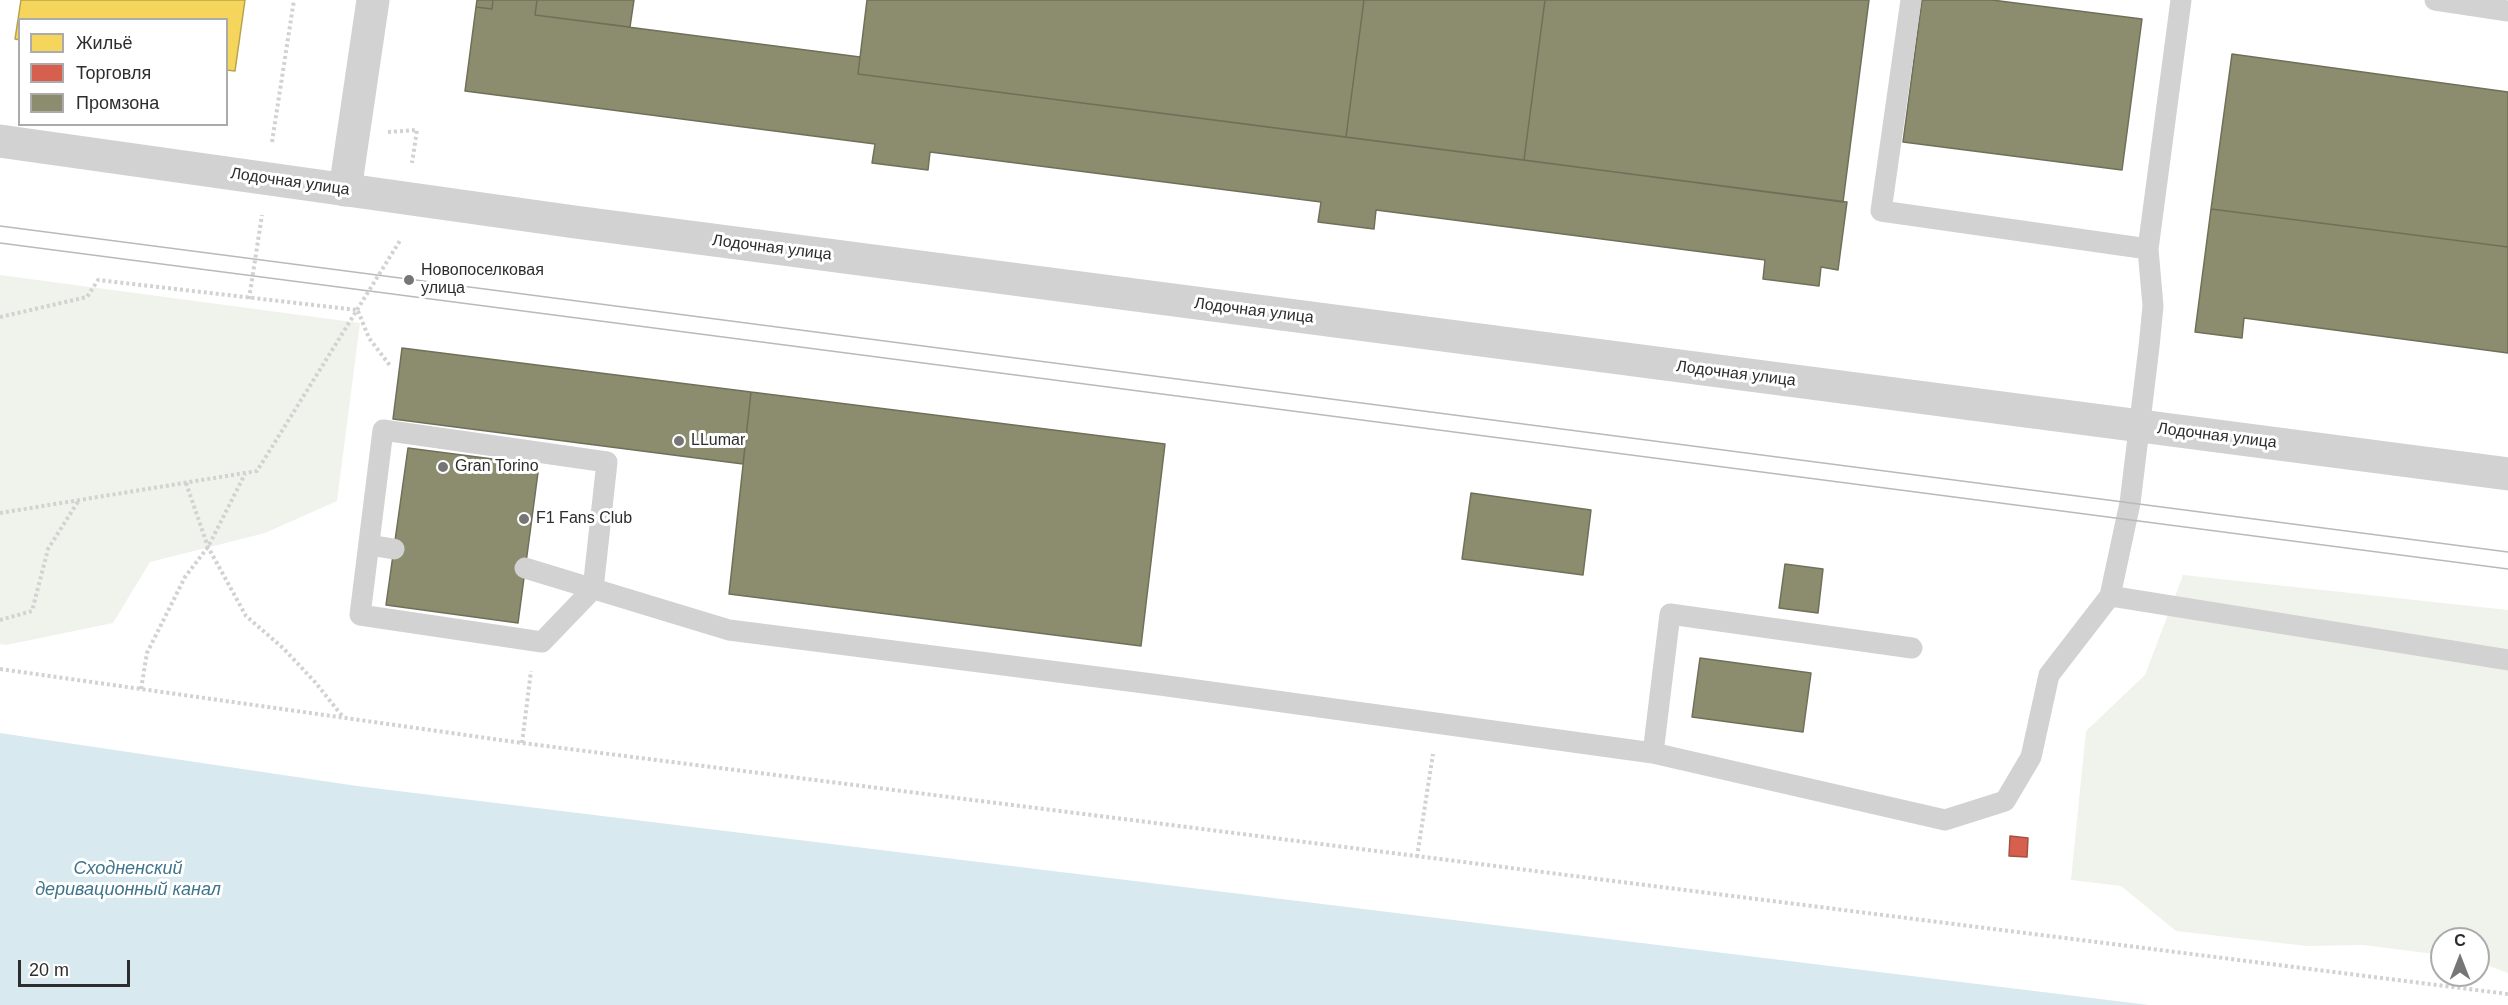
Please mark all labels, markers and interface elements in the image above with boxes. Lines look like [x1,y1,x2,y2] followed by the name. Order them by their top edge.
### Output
[18,18,228,126] legend
[76,33,133,53] text: Жильё
[76,63,151,83] text: Торговля
[76,93,159,113] text: Промзона
[229,164,351,200] street label: Лодочная улица
[711,231,833,265] street label: Лодочная улица
[421,261,544,299] place label: Новопоселковая улица
[402,273,416,287] marker: Новопоселковая улица
[1193,294,1315,328] street label: Лодочная улица
[1675,357,1797,391] street label: Лодочная улица
[2156,419,2278,453] street label: Лодочная улица
[691,431,745,451] place label: LLumar
[672,434,686,448] marker: LLumar
[455,457,539,477] place label: Gran Torino
[436,460,450,474] marker: Gran Torino
[536,509,632,529] place label: F1 Fans Club
[517,512,531,526] marker: F1 Fans Club
[35,858,221,900] water label: Сходненский деривационный канал
[2430,927,2490,987] north arrow
[2454,932,2466,949] text: С
[21,948,134,986] scale bar
[29,960,69,980] text: 20 m

